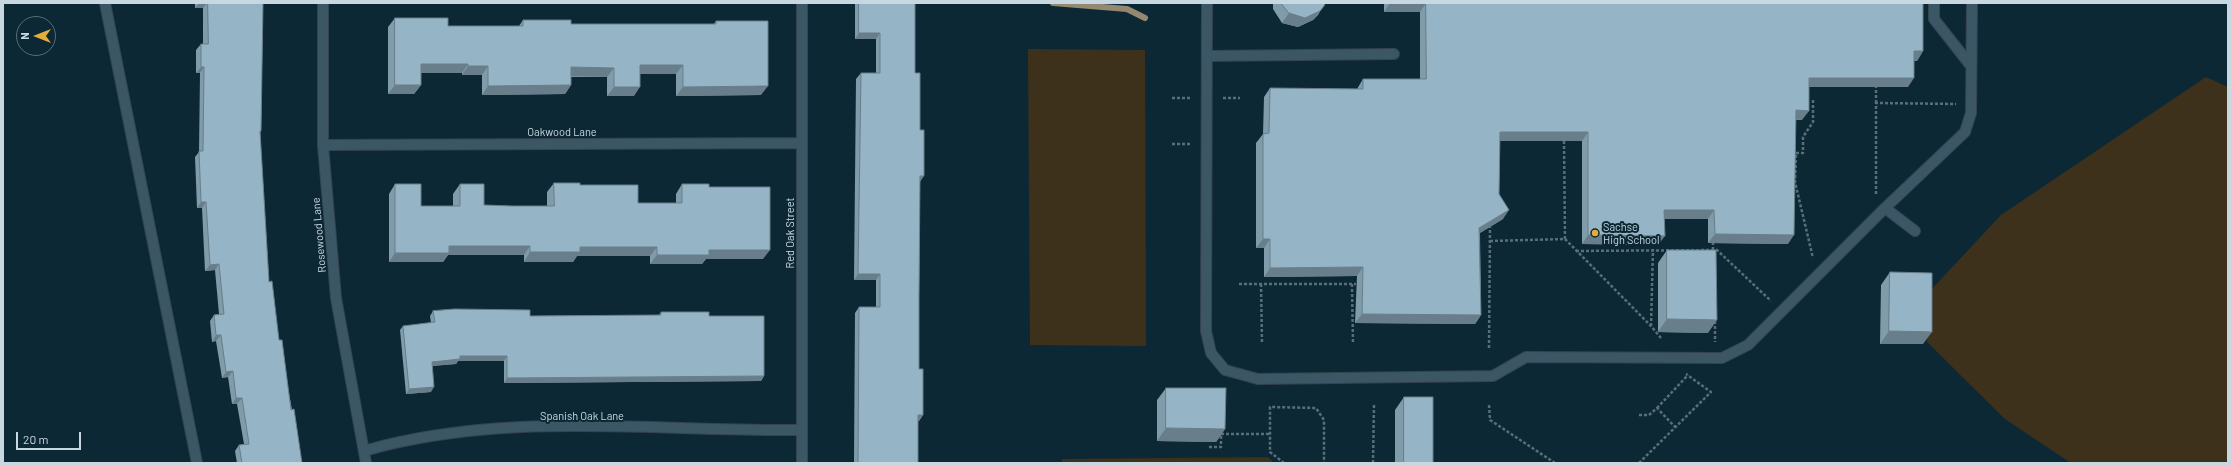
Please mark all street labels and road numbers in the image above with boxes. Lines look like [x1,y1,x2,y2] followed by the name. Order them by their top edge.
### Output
[527,125,597,139] street label: Oakwood Lane
[309,197,329,273] street label: Rosewood Lane
[783,198,797,268] street label: Red Oak Street
[540,409,624,423] street label: Spanish Oak Lane

